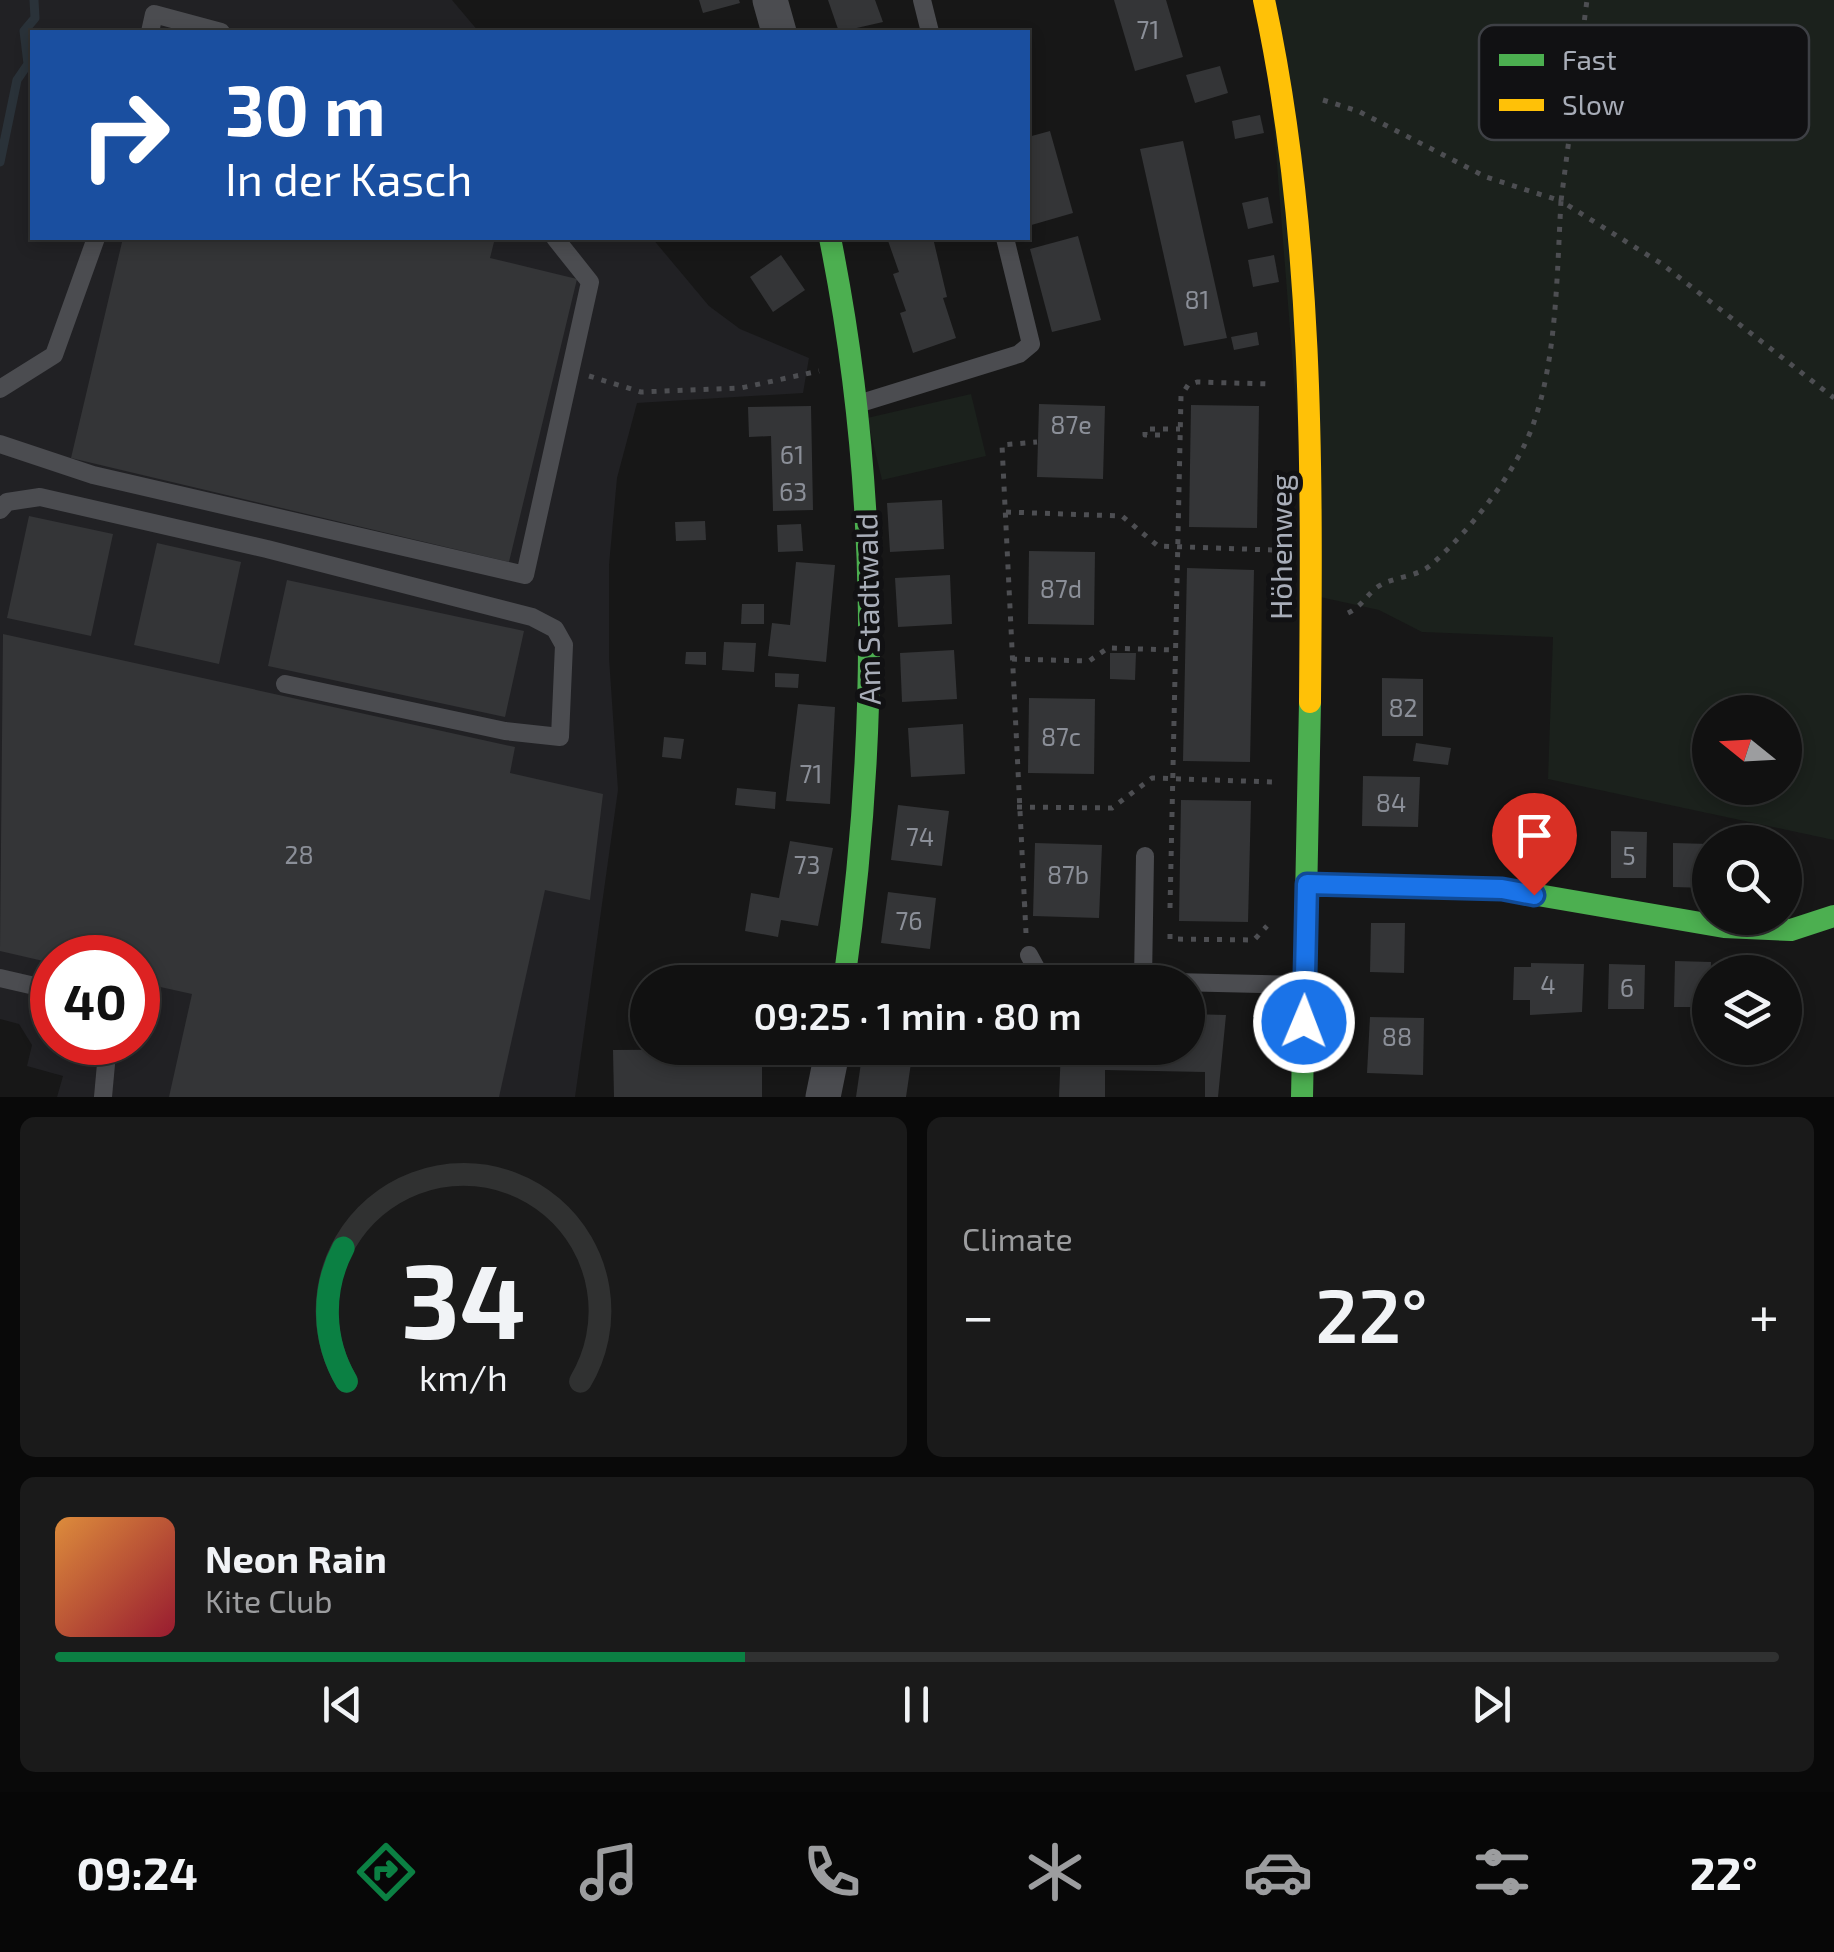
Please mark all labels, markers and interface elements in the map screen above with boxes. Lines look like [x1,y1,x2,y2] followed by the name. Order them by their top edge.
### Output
[1137,14,1159,44] house number: 71
[1479,25,1809,140] legend
[1562,42,1617,76] text: Fast
[225,66,386,150] text: 30 m
[60,70,190,200] icon: right
[1562,87,1625,121] text: Slow
[225,151,472,205] text: In der Kasch
[1184,284,1210,314] house number: 81
[1050,409,1092,439] house number: 87e
[780,439,804,469] house number: 61
[1262,474,1298,620] street label: Höhenweg
[779,476,807,506] house number: 63
[847,513,887,705] street label: Am Stadtwald
[1040,573,1082,603] house number: 87d
[1388,692,1418,722] house number: 82
[1692,695,1802,805] north arrow
[1692,695,1802,1065] map controls
[1041,721,1081,751] house number: 87c
[800,758,822,788] house number: 71
[1376,787,1406,817] house number: 84
[1492,793,1577,896] pin
[1507,808,1562,863] icon: arrive
[906,821,934,851] house number: 74
[1692,825,1802,935] button: search
[284,839,314,869] house number: 28
[1622,840,1636,870] house number: 5
[794,849,820,879] house number: 73
[1047,859,1089,889] house number: 87b
[895,905,923,935] house number: 76
[30,935,160,1065] speed limit sign: 40
[1692,955,1802,1065] button: layers
[1540,969,1556,999] house number: 4
[1252,970,1356,1074] position arrow
[1620,972,1634,1002] house number: 6
[753,992,1082,1038] text: 09:25 · 1 min · 80 m
[1382,1021,1412,1051] house number: 88
[962,1219,1073,1257] text: Climate
[401,1235,526,1360] text: 34
[1315,1268,1428,1358] text: 22°
[962,1281,994,1347] text: −
[1749,1281,1779,1347] text: +
[419,1355,508,1398] text: km/h
[205,1535,387,1581] text: Neon Rain
[205,1581,333,1619] text: Kite Club
[315,1677,370,1732] icon: previous
[889,1677,944,1732] icon: pause
[1464,1677,1519,1732] icon: next
[351,1837,421,1907] icon: directions
[574,1837,644,1907] icon: music
[797,1837,867,1907] icon: phone
[1020,1837,1090,1907] icon: climate
[1243,1837,1313,1907] icon: car
[1467,1837,1537,1907] icon: filters
[77,1845,198,1899] text: 09:24
[1690,1845,1757,1899] text: 22°

